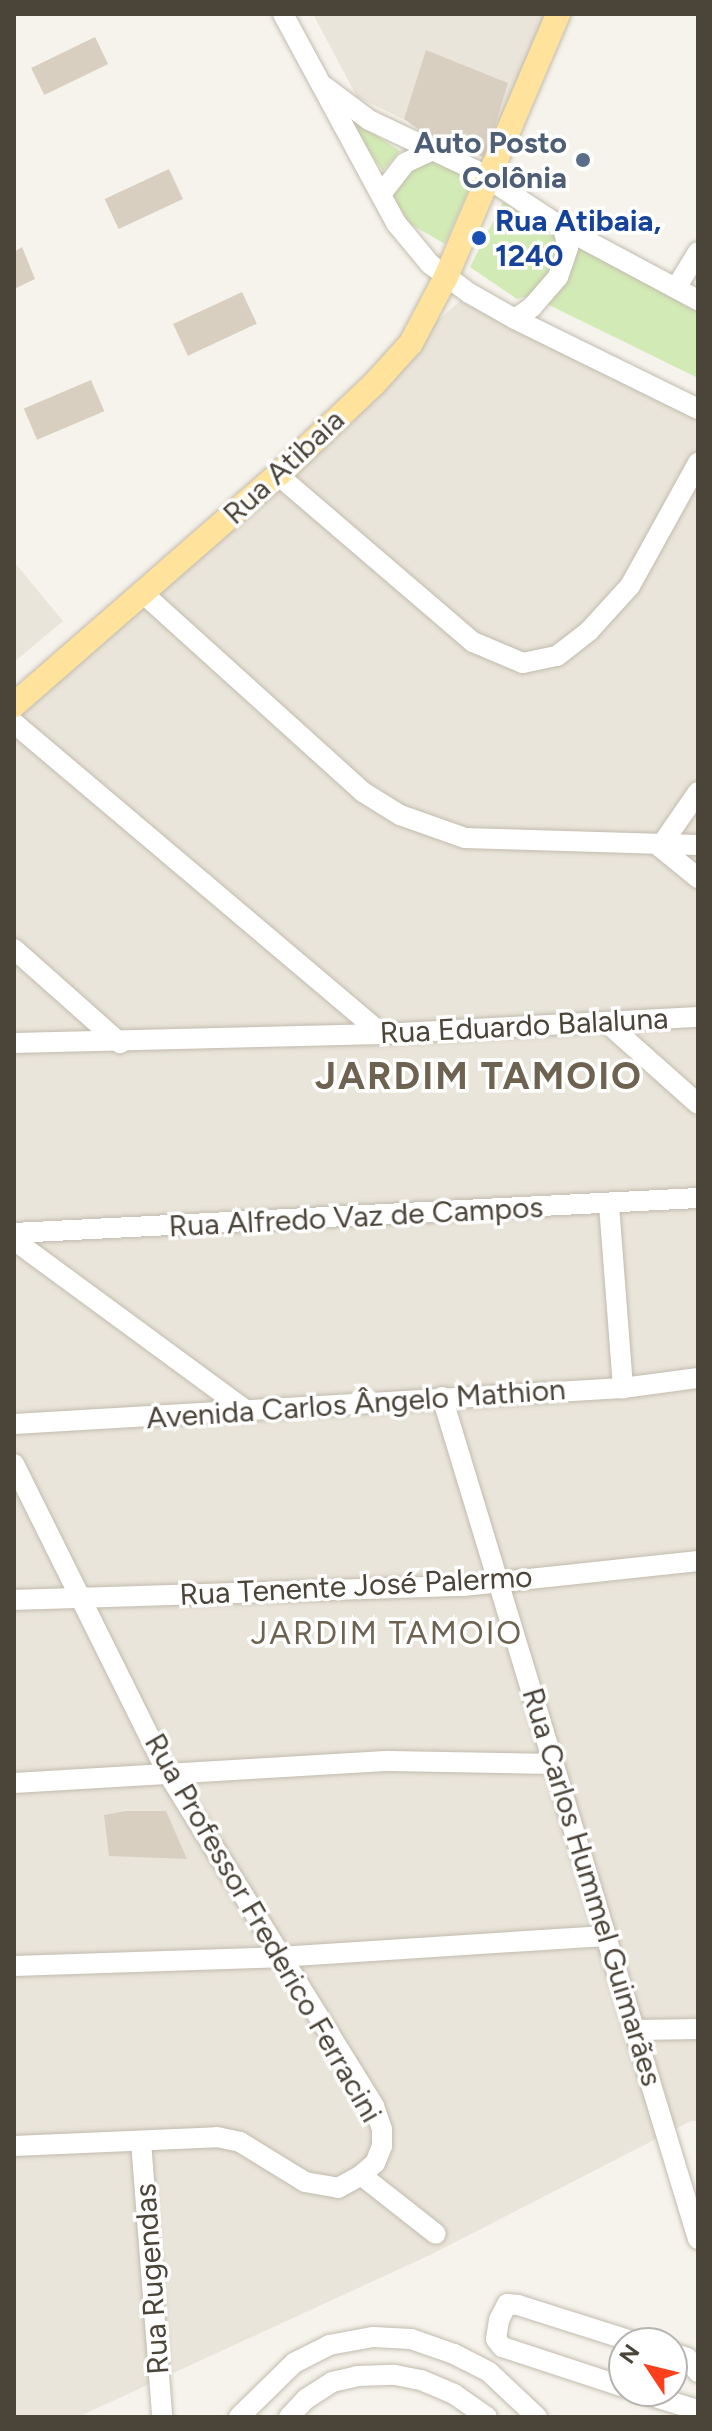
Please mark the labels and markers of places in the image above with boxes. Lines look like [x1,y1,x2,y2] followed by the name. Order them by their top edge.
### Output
[414,125,567,196] place label: Auto Posto Colônia
[574,151,592,169] marker: Auto Posto Colônia
[495,203,661,274] place label: Rua Atibaia, 1240
[470,229,488,247] marker: Rua Atibaia, 1240

